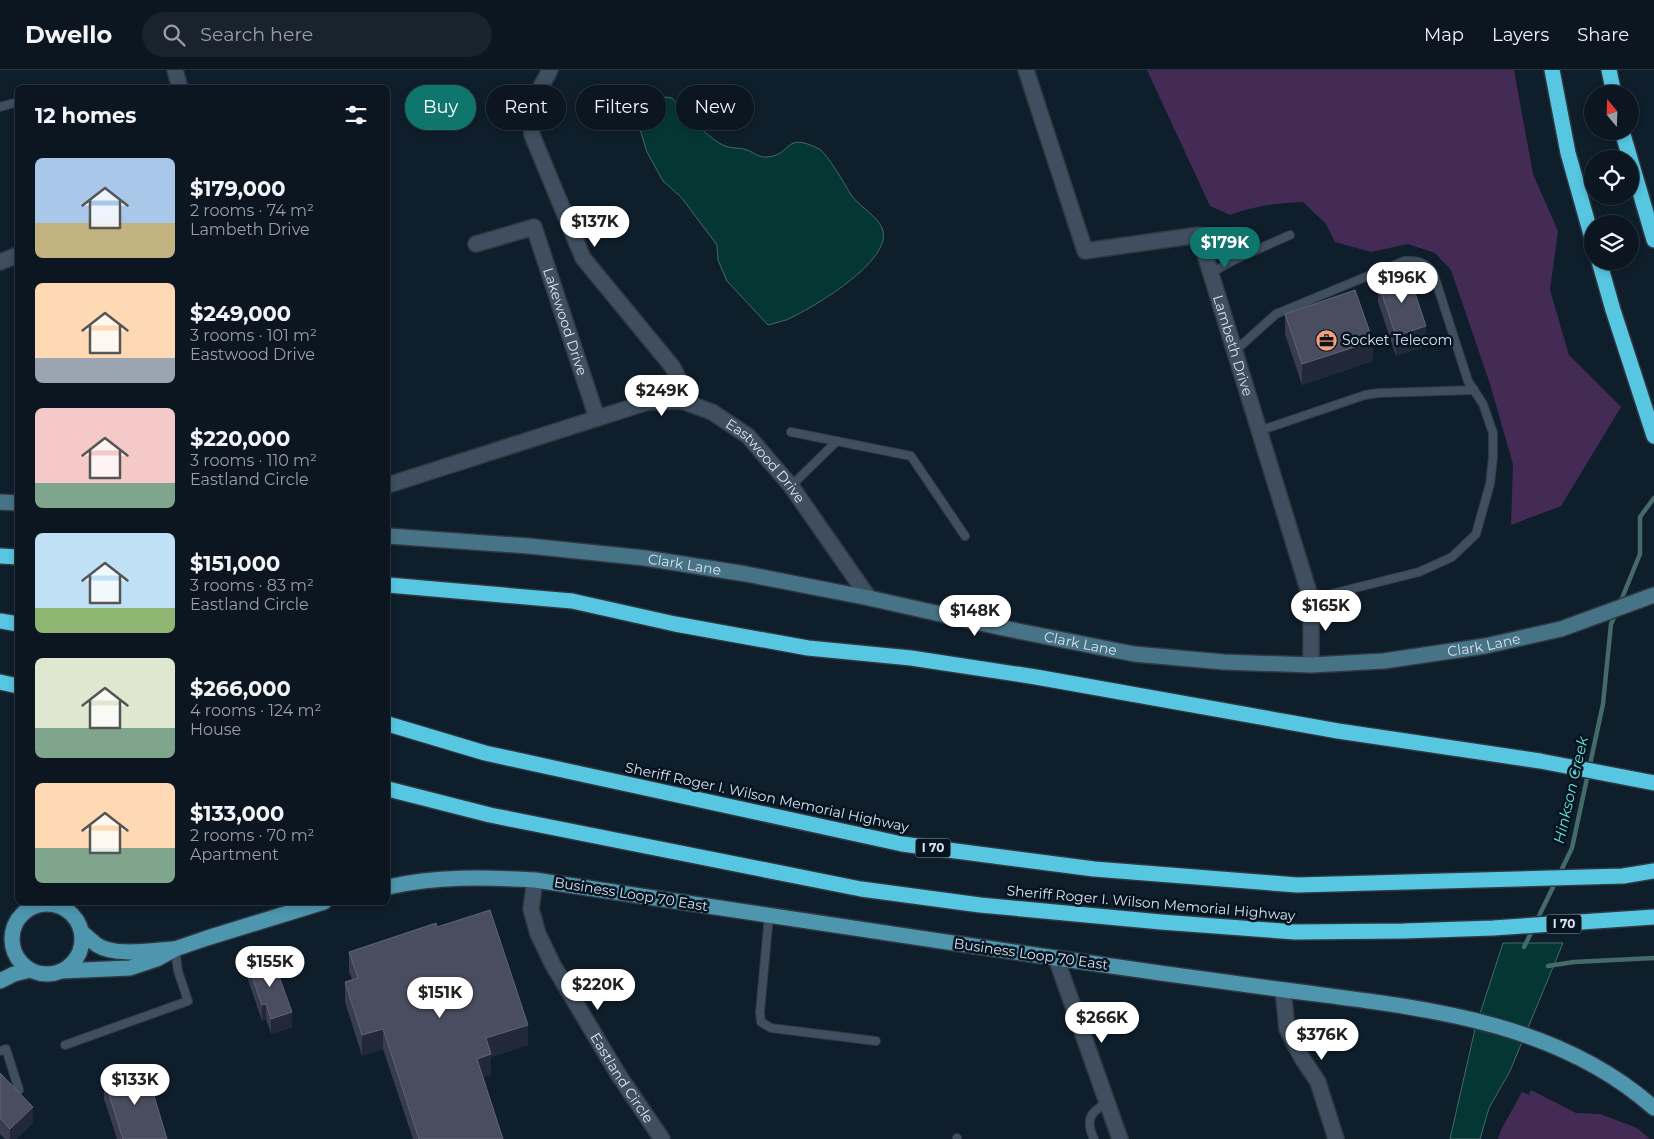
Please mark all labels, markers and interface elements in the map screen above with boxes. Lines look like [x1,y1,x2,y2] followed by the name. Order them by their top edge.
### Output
[142,12,492,57] search box
[25,20,112,49] text: Dwello
[160,21,188,49] icon: search
[200,23,313,46] text: Search here
[1424,24,1464,46] text: Map
[1492,24,1549,46] text: Layers
[1577,24,1629,46] text: Share
[405,85,476,130] chip: Buy
[486,85,566,130] chip: Rent
[576,85,666,130] chip: Filters
[676,85,754,130] chip: New
[1584,85,1639,140] north arrow
[1584,85,1639,270] map controls
[342,101,370,129] icon: filters
[35,103,136,128] text: 12 homes
[1584,150,1639,205] button: locate
[190,176,286,201] text: $179,000
[75,178,135,238] icon: home
[190,201,314,220] text: 2 rooms · 74 m²
[560,206,630,248] pin: $137K
[571,212,619,231] text: $137K
[1584,215,1639,270] button: layers
[190,220,310,239] text: Lambeth Drive
[1190,226,1260,269] pin: $179K
[1201,233,1249,252] text: $179K
[1367,262,1437,304] pin: $196K
[539,265,591,378] street label: Lakewood Drive
[1378,268,1426,287] text: $196K
[1209,293,1257,398] street label: Lambeth Drive
[190,301,291,326] text: $249,000
[75,303,135,363] icon: home
[190,326,317,345] text: 3 rooms · 101 m²
[1314,328,1338,352] office icon: Socket Telecom
[1342,331,1452,349] place label: Socket Telecom
[190,345,315,364] text: Eastwood Drive
[627,374,697,417] pin: $249K
[636,381,688,400] text: $249K
[722,415,809,506] street label: Eastwood Drive
[190,426,290,451] text: $220,000
[75,428,135,488] icon: home
[190,451,317,470] text: 3 rooms · 110 m²
[190,470,309,489] text: Eastland Circle
[647,550,722,579] street label: Clark Lane
[190,551,280,576] text: $151,000
[75,553,135,613] icon: home
[190,576,314,595] text: 3 rooms · 83 m²
[1291,590,1361,632] pin: $165K
[940,594,1010,637] pin: $148K
[190,595,309,614] text: Eastland Circle
[1302,596,1350,615] text: $165K
[950,601,1000,620] text: $148K
[1043,627,1119,659] street label: Clark Lane
[1446,629,1522,660] street label: Clark Lane
[190,676,291,701] text: $266,000
[75,678,135,738] icon: home
[190,701,321,720] text: 4 rooms · 124 m²
[190,720,241,739] text: House
[1549,733,1592,845] water label: Hinkson Creek
[623,758,911,836] street label: Sheriff Roger I. Wilson Memorial Highway
[190,801,284,826] text: $133,000
[75,803,135,863] icon: home
[190,826,315,845] text: 2 rooms · 70 m²
[916,838,950,858] road number: I 70
[190,845,279,864] text: Apartment
[553,873,710,915] street label: Business Loop 70 East
[1006,881,1297,925] street label: Sheriff Roger I. Wilson Memorial Highway
[1546,914,1582,934] road number: I 70
[953,934,1110,974] street label: Business Loop 70 East
[235,946,305,988] pin: $155K
[246,952,294,971] text: $155K
[563,968,633,1011] pin: $220K
[572,975,624,994] text: $220K
[405,976,475,1019] pin: $151K
[418,983,462,1002] text: $151K
[1067,1002,1137,1044] pin: $266K
[1076,1008,1128,1027] text: $266K
[1287,1018,1357,1061] pin: $376K
[1296,1025,1348,1044] text: $376K
[586,1029,658,1127] street label: Eastland Circle
[100,1064,170,1106] pin: $133K
[111,1070,159,1089] text: $133K

